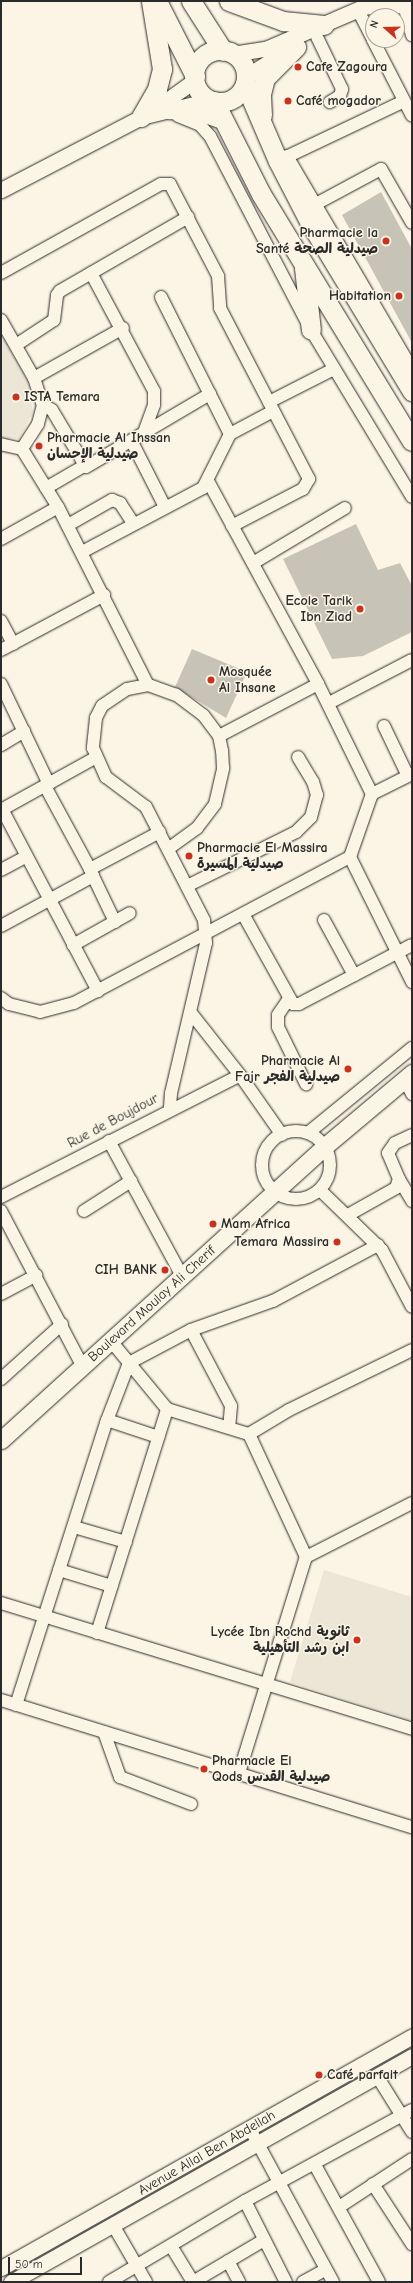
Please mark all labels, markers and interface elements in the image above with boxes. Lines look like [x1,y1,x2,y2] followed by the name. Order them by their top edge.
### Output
[365,8,405,48] north arrow
[367,18,382,30] text: N
[306,59,387,75] place label: Cafe Zagoura
[293,62,303,72] marker: Cafe Zagoura
[296,93,381,109] place label: Café mogador
[283,96,293,106] marker: Café mogador
[256,225,378,258] place label: Pharmacie la Santé صيدلية الصحة
[381,236,391,246] marker: Pharmacie la Santé صيدلية الصحة
[329,288,391,304] place label: Habitation
[394,291,404,301] marker: Habitation
[24,389,100,405] place label: ISTA Temara
[11,392,21,402] marker: ISTA Temara
[47,430,171,462] place label: Pharmacie Al Ihssan صيدلية الإحسان
[34,441,44,451] marker: Pharmacie Al Ihssan صيدلية الإحسان
[286,593,352,626] place label: Ecole Tarik Ibn Ziad
[355,604,365,614] marker: Ecole Tarik Ibn Ziad
[219,664,276,696] place label: Mosquée Al Ihsane
[206,675,216,685] marker: Mosquée Al Ihsane
[197,840,328,872] place label: Pharmacie El Massira صيدلية المسيرة
[184,851,194,861] marker: Pharmacie El Massira صيدلية المسيرة
[235,1053,340,1086] place label: Pharmacie Al Fajr صيدلية الفجر
[343,1064,353,1074] marker: Pharmacie Al Fajr صيدلية الفجر
[65,1090,161,1152] street label: Rue de Boujdour
[221,1216,290,1232] place label: Mam Africa
[208,1219,218,1229] marker: Mam Africa
[234,1234,329,1250] place label: Temara Massira
[332,1237,342,1247] marker: Temara Massira
[85,1242,219,1366] street label: Boulevard Moulay Ali Cherif
[95,1262,157,1278] place label: CIH BANK
[160,1265,170,1275] marker: CIH BANK
[211,1624,349,1656] place label: Lycée Ibn Rochd ثانوية ابن رشد التأهيلية
[352,1635,362,1645] marker: Lycée Ibn Rochd ثانوية ابن رشد التأهيلية
[212,1753,330,1786] place label: Pharmacie El Qods صيدلية القدس
[199,1764,209,1774] marker: Pharmacie El Qods صيدلية القدس
[327,2067,398,2083] place label: Café parfait
[314,2070,324,2080] marker: Café parfait
[135,2107,279,2199] street label: Avenue Allal Ben Abdellah
[10,2249,84,2275] scale bar
[15,2257,43,2271] text: 50 m

